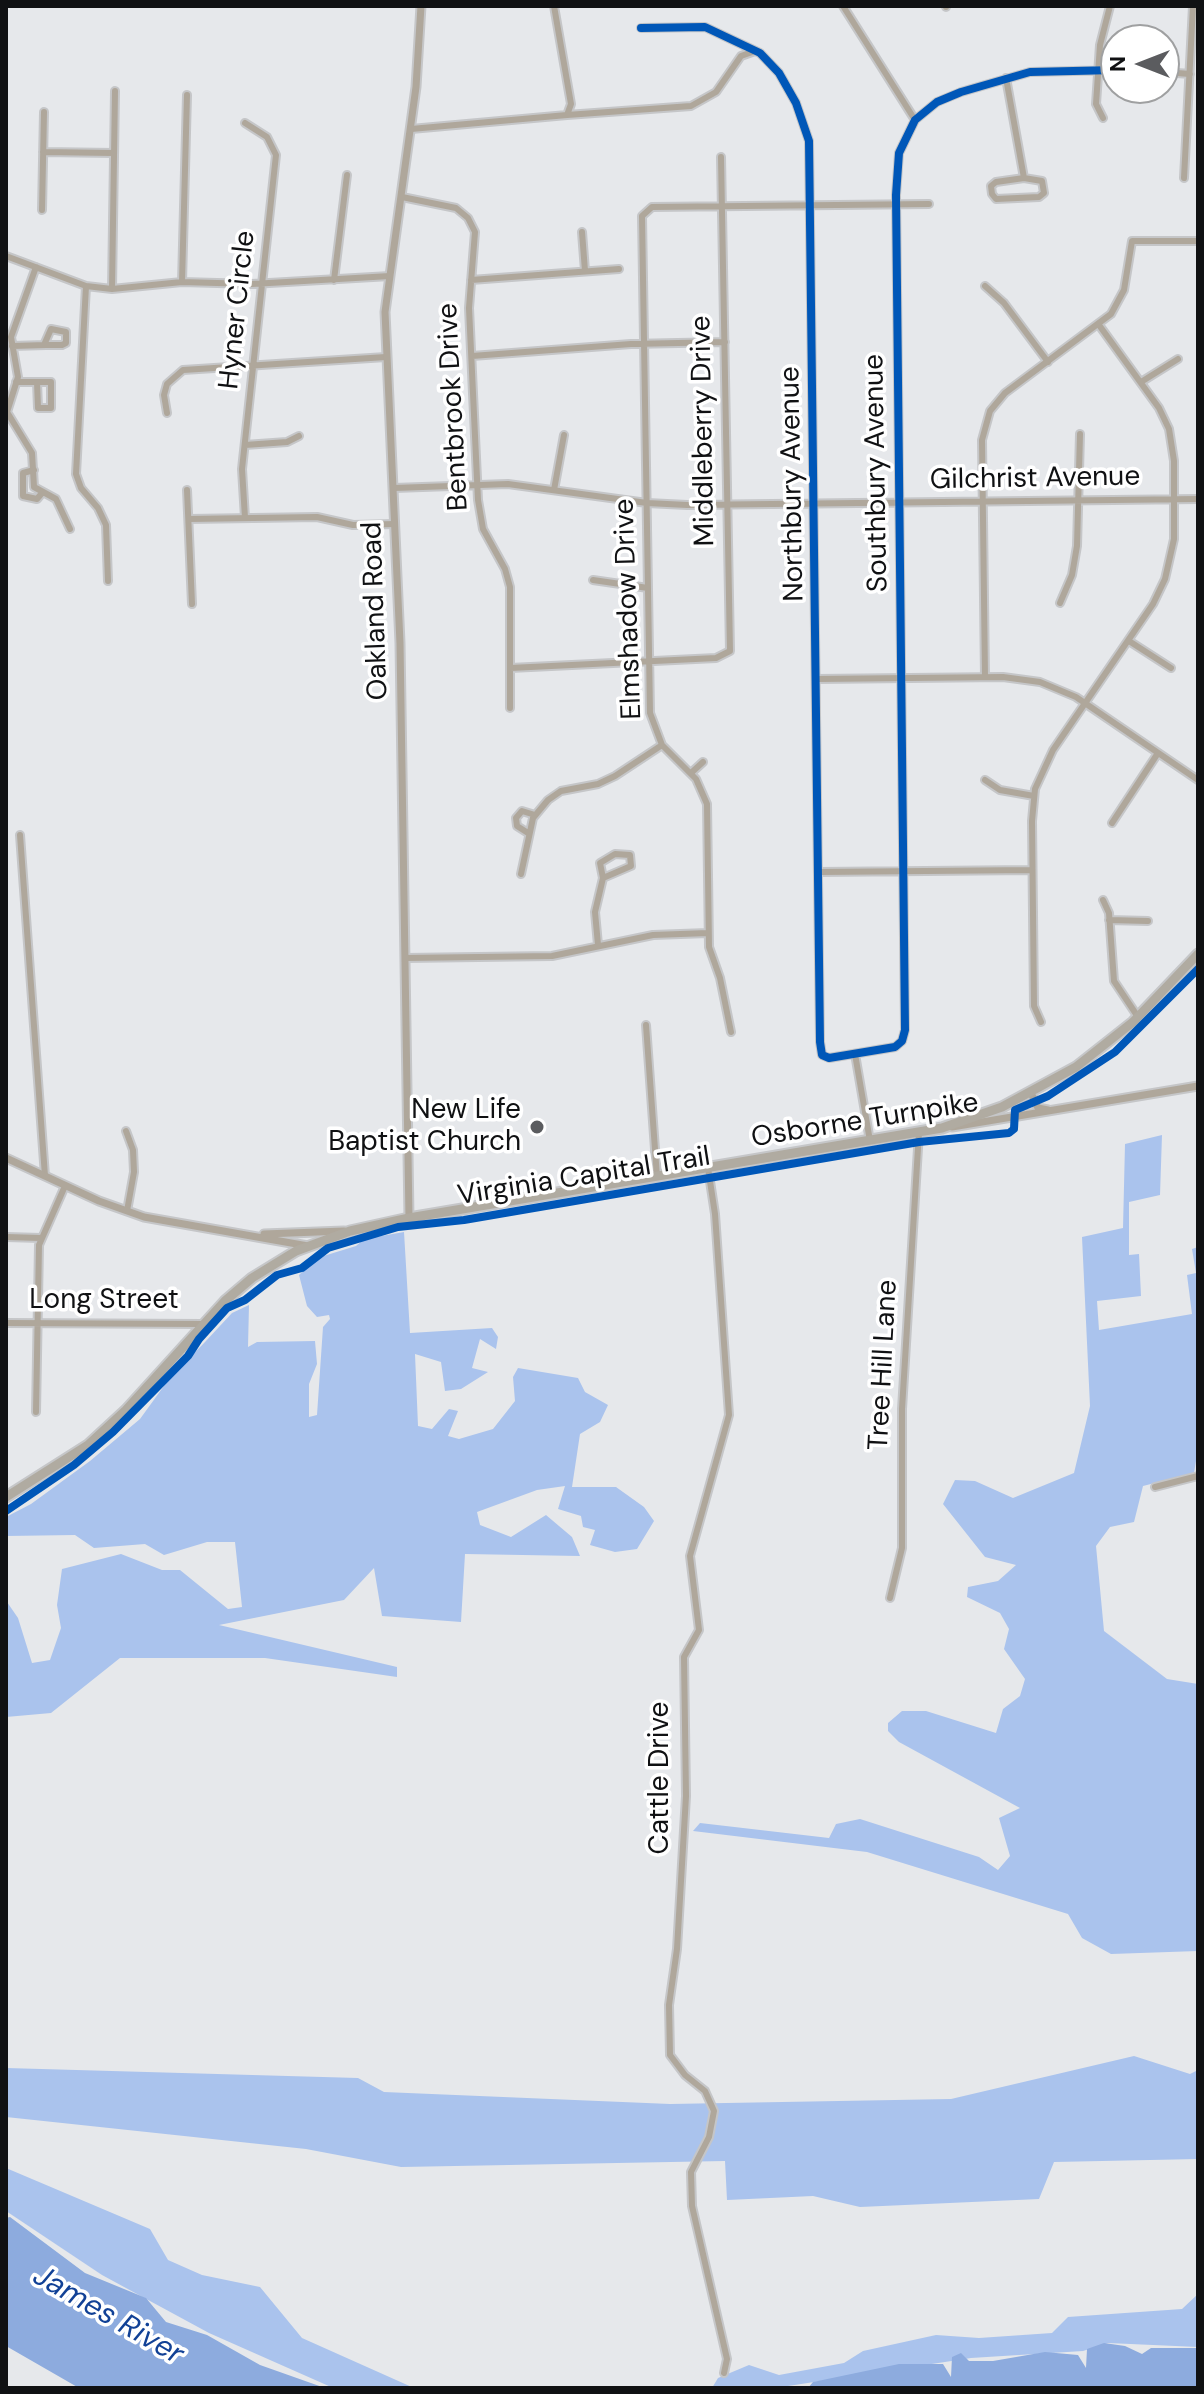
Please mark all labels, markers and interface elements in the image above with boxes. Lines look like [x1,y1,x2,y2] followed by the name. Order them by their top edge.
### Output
[1100,24,1180,104] north arrow
[1103,56,1132,72] text: N
[213,229,263,391] street label: Hyner Circle
[432,302,476,512] street label: Bentbrook Drive
[685,315,723,547] street label: Middleberry Drive
[858,354,896,592] street label: Southbury Avenue
[774,366,812,602] street label: Northbury Avenue
[930,460,1140,498] street label: Gilchrist Avenue
[608,498,650,720] street label: Elmshadow Drive
[356,521,396,701] street label: Oakland Road
[749,1086,981,1156] street label: Osborne Turnpike
[328,1094,521,1160] place label: New Life Baptist Church
[528,1118,546,1136] marker: New Life Baptist Church
[455,1140,713,1214] street label: Virginia Capital Trail
[863,1279,905,1451] street label: Tree Hill Lane
[29,1284,179,1318] street label: Long Street
[644,1702,678,1854] street label: Cattle Drive
[26,2259,190,2373] water label: James River

